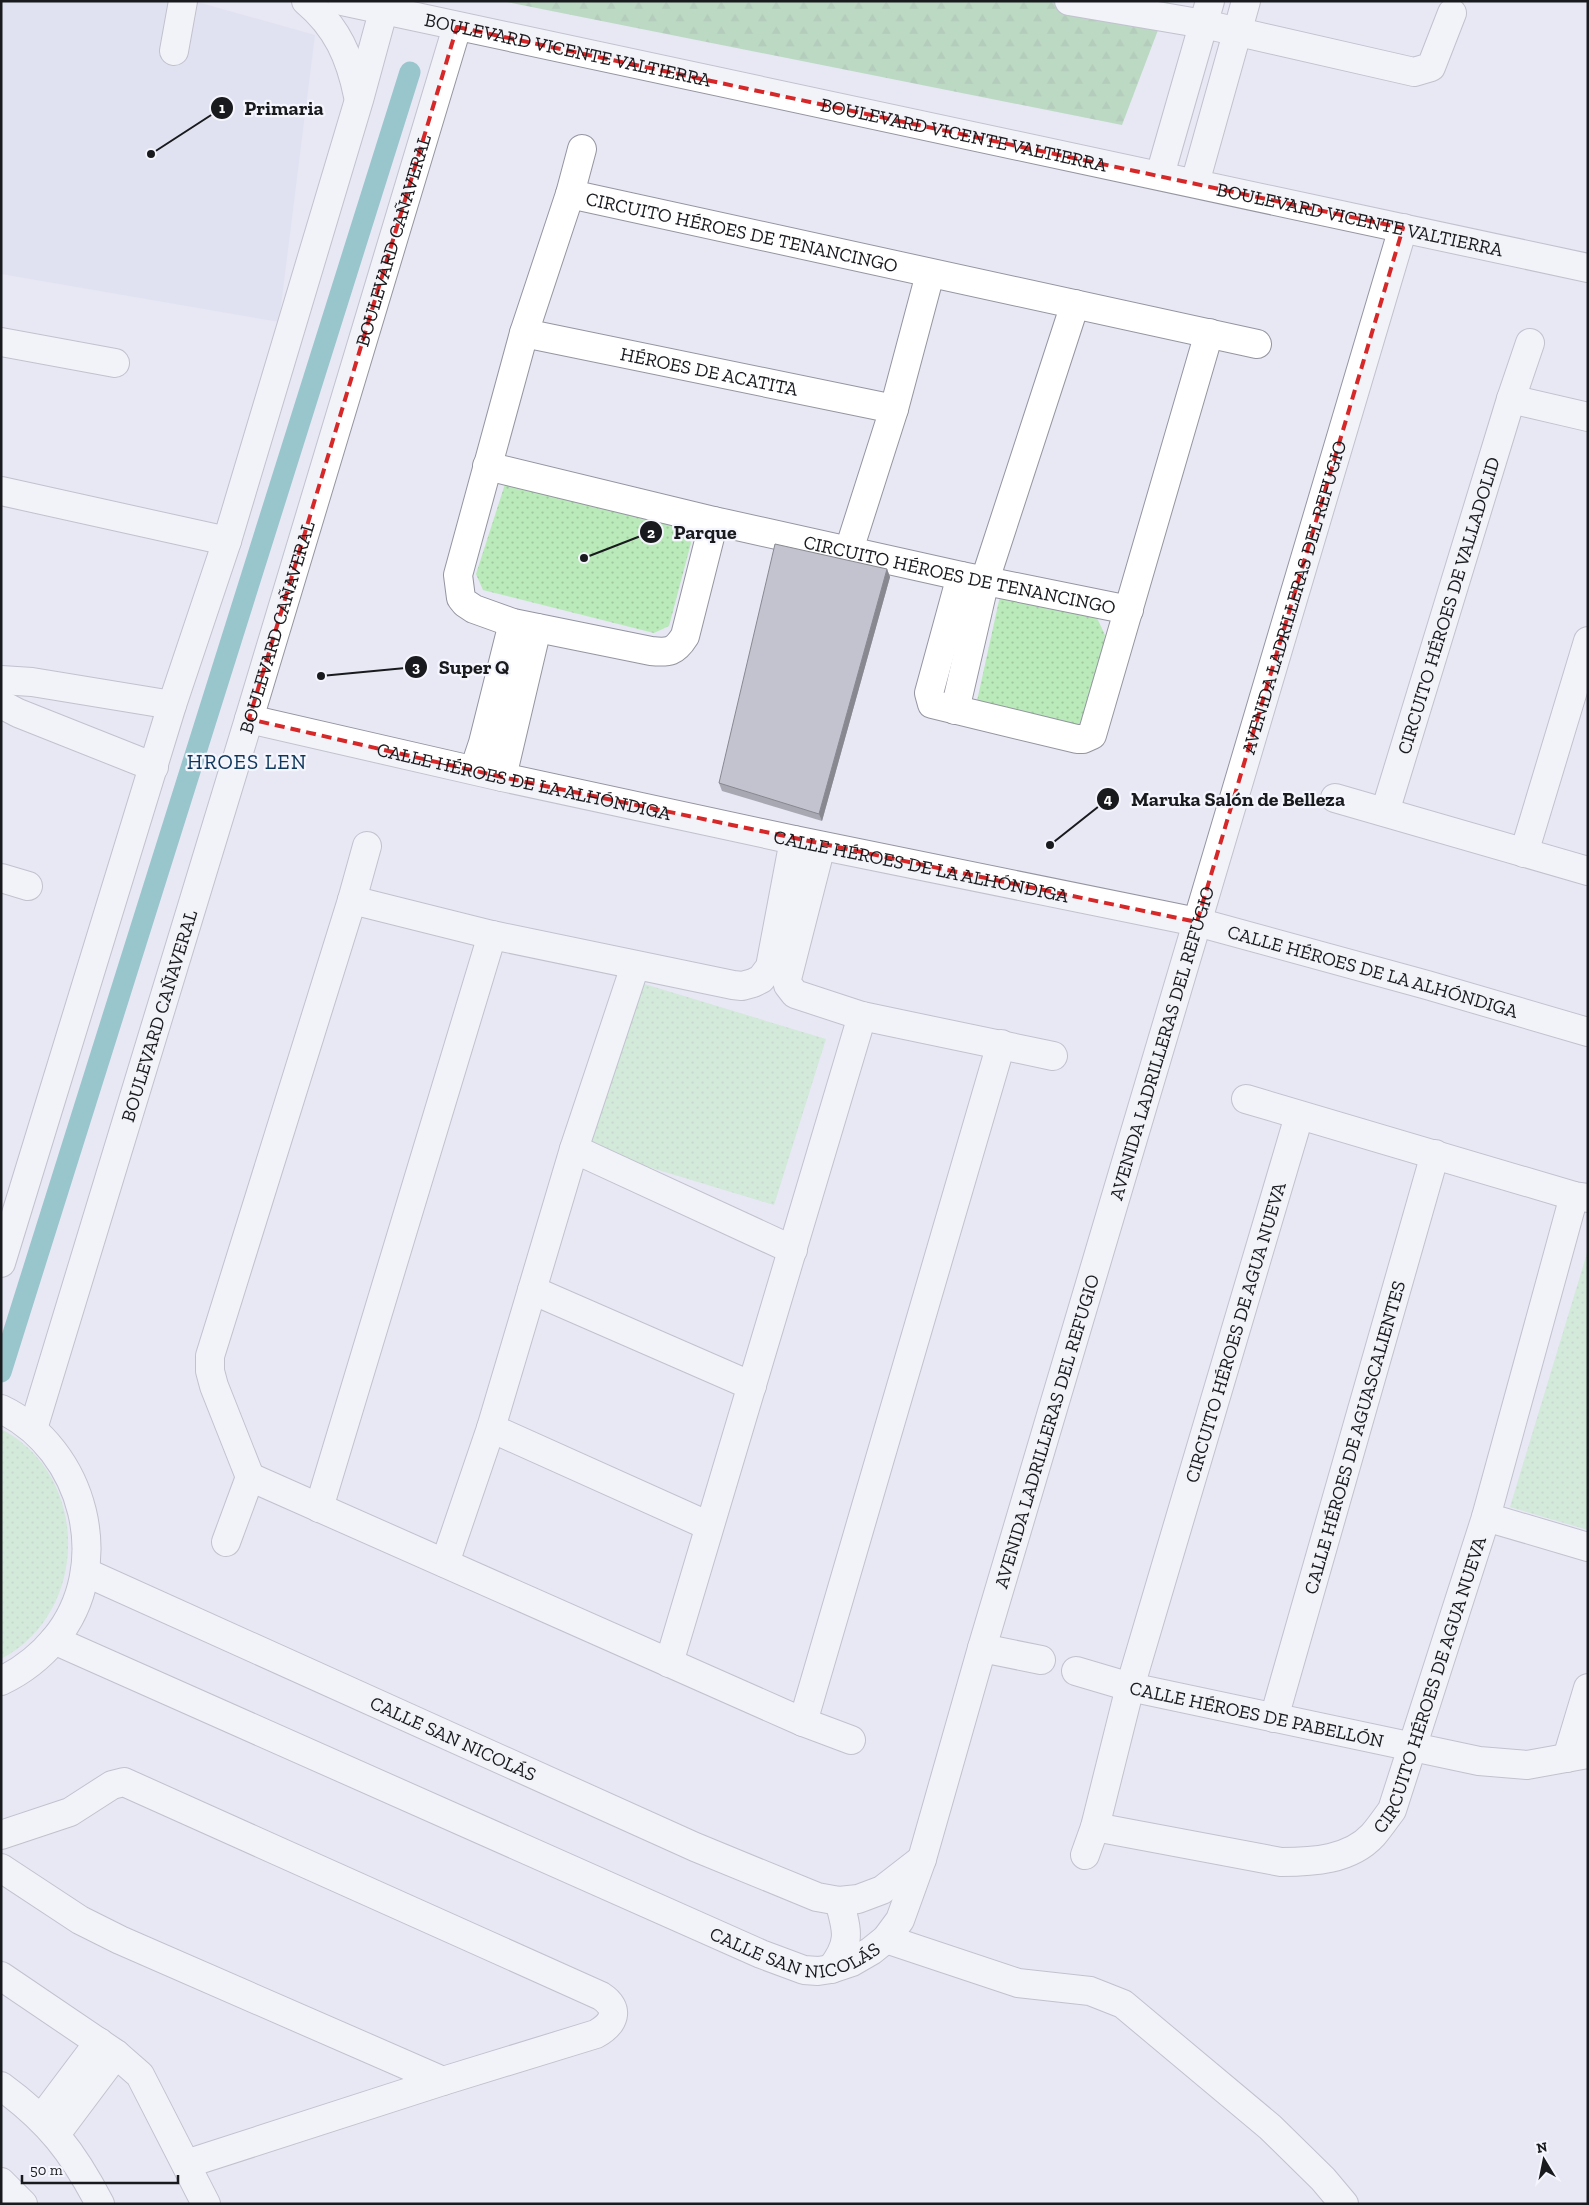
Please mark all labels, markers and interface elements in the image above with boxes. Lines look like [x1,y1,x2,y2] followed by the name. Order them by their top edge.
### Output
[422,8,714,92] street label: BOULEVARD VICENTE VALTIERRA
[210,90,334,125] callout: Primaria
[818,93,1110,177] street label: BOULEVARD VICENTE VALTIERRA
[244,96,324,120] text: Primaria
[219,99,225,117] text: 1
[351,131,436,349] street label: BOULEVARD CAÑAVERAL
[1214,178,1506,262] street label: BOULEVARD VICENTE VALTIERRA
[584,187,900,277] street label: CIRCUITO HÉROES DE TENANCINGO
[618,342,801,401] street label: HÉROES DE ACATITA
[1237,437,1352,757] street label: AVENIDA LADRILLERAS DEL REFUGIO
[1392,454,1505,757] street label: CIRCUITO HÉROES DE VALLADOLID
[638,515,747,550] callout: Parque
[234,518,320,736] street label: BOULEVARD CAÑAVERAL
[673,520,737,544] text: Parque
[647,524,655,542] text: 2
[801,530,1118,619] street label: CIRCUITO HÉROES DE TENANCINGO
[404,650,519,685] callout: Super Q
[439,655,509,679] text: Super Q
[412,658,420,676] text: 3
[375,738,674,825] street label: CALLE HÉROES DE LA ALHÓNDIGA
[187,749,307,774] district label: HROES LEN
[1096,781,1355,816] callout: Maruka Salón de Belleza
[1131,787,1345,811] text: Maruka Salón de Belleza
[1104,790,1113,808] text: 4
[771,825,1071,908] street label: CALLE HÉROES DE LA ALHÓNDIGA
[1105,883,1219,1203] street label: AVENIDA LADRILLERAS DEL REFUGIO
[116,906,202,1125] street label: BOULEVARD CAÑAVERAL
[1225,920,1521,1023] street label: CALLE HÉROES DE LA ALHÓNDIGA
[1180,1179,1291,1485] street label: CIRCUITO HÉROES DE AGUA NUEVA
[989,1271,1104,1591] street label: AVENIDA LADRILLERAS DEL REFUGIO
[1299,1278,1410,1597] street label: CALLE HÉROES DE AGUASCALIENTES
[1368,1533,1491,1838] street label: CIRCUITO HÉROES DE AGUA NUEVA
[1128,1676,1386,1753] street label: CALLE HÉROES DE PABELLÓN
[366,1691,540,1786] street label: CALLE SAN NICOLÁS
[706,1922,885,1983] street label: CALLE SAN NICOLÁS
[1519,2135,1569,2185] north arrow
[1535,2138,1549,2157] text: N
[22,2152,179,2184] scale bar
[30,2161,63,2179] text: 50 m

